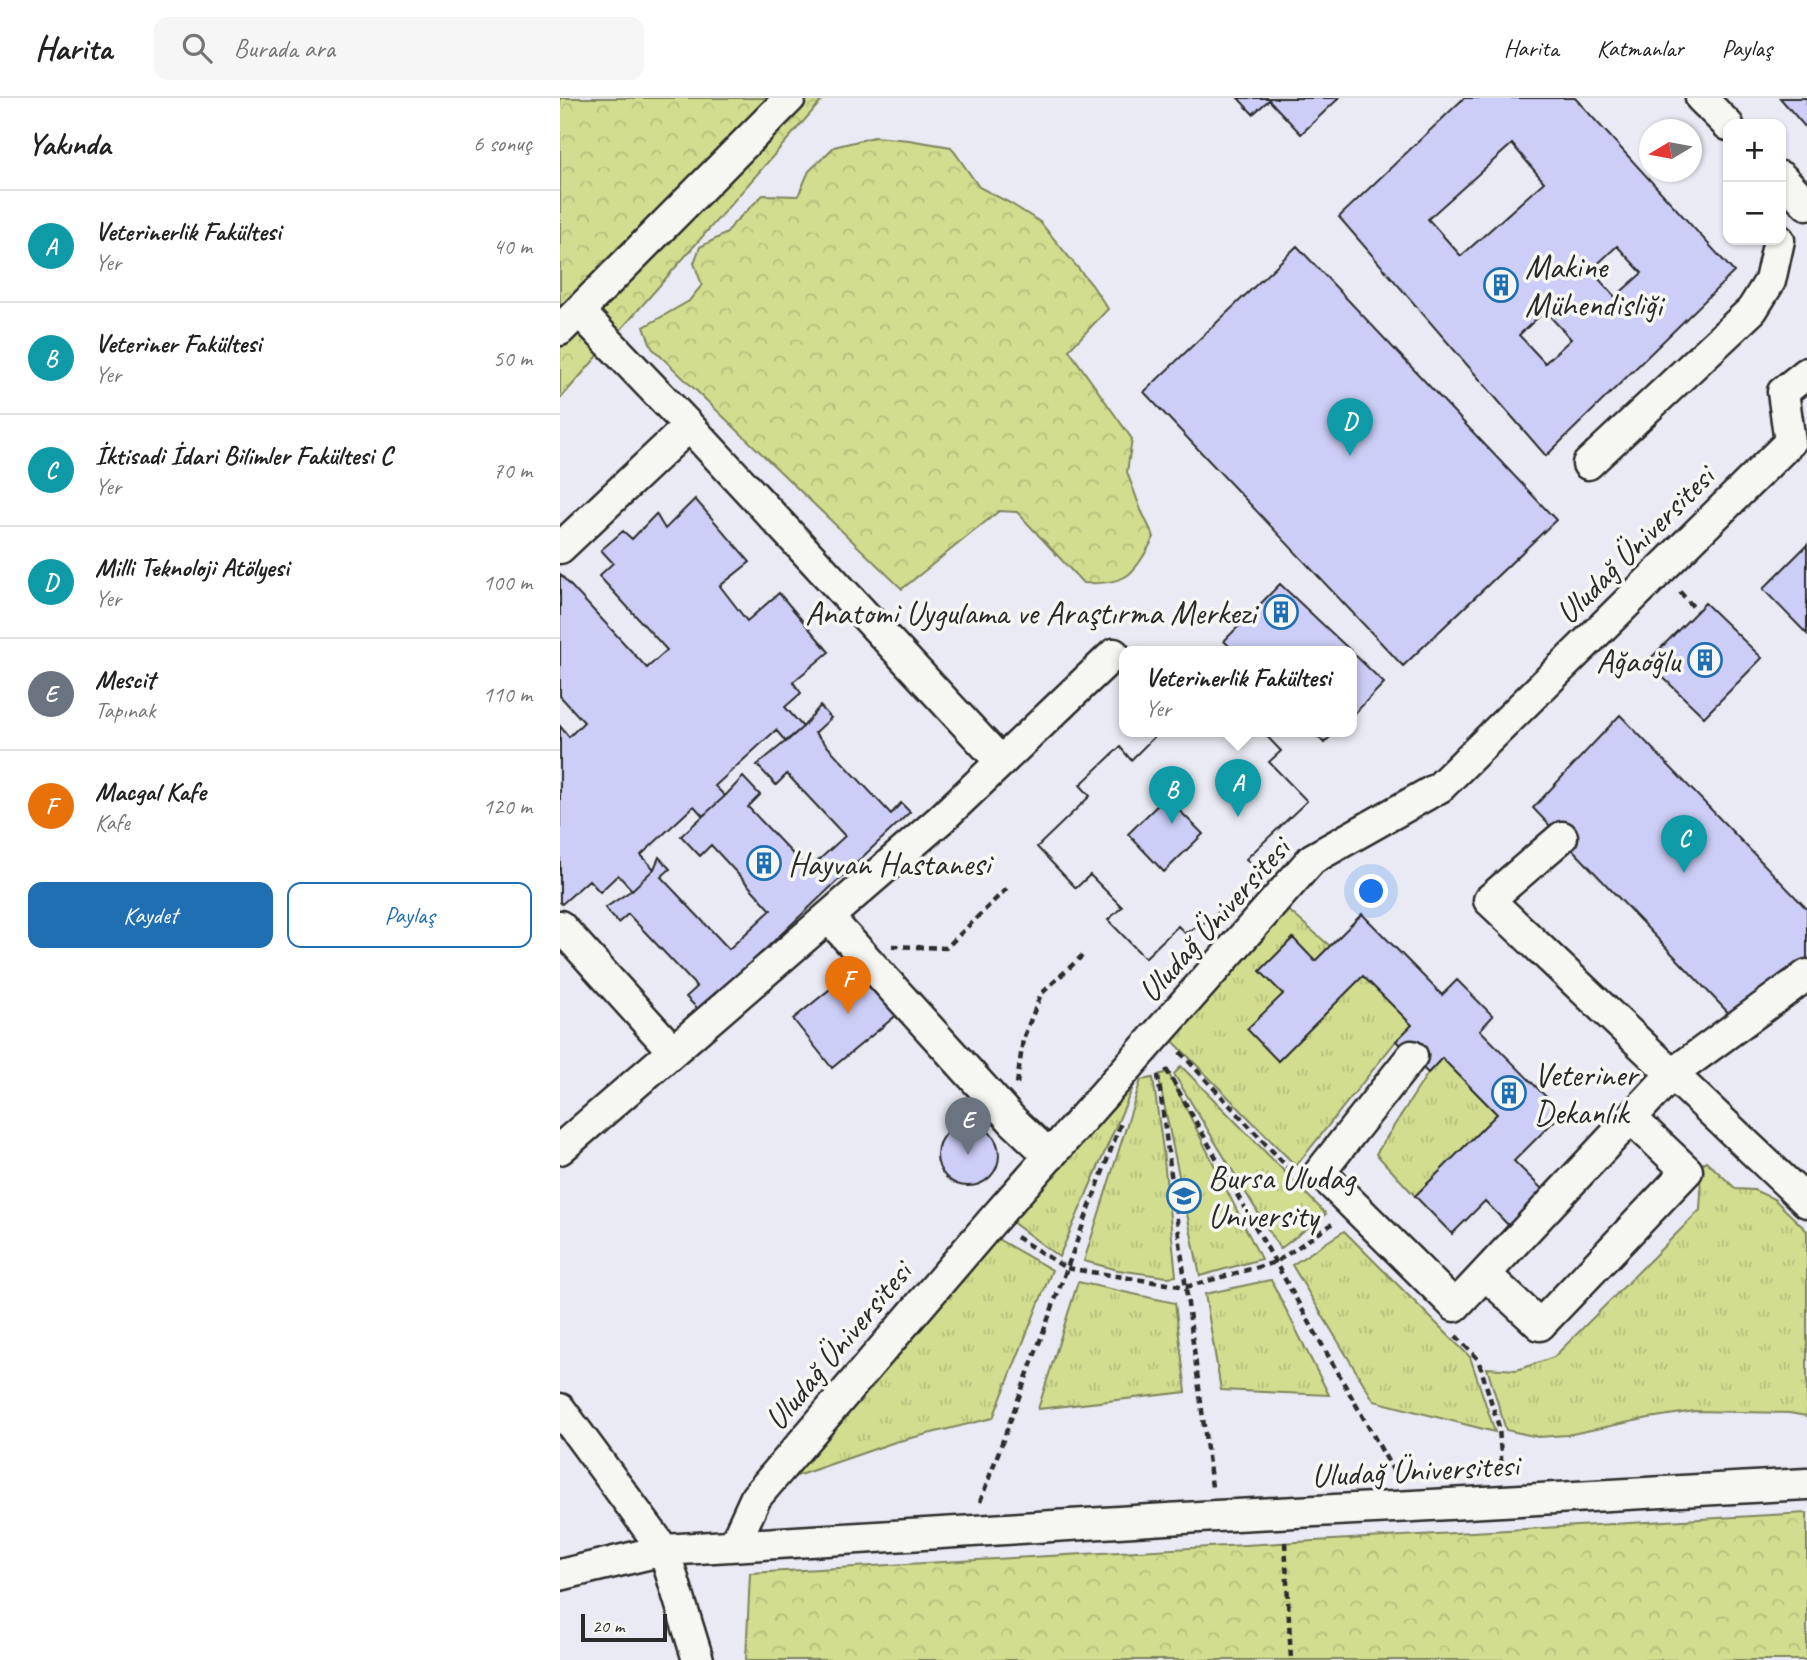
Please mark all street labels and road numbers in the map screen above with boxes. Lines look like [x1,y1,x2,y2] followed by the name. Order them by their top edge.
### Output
[1546,454,1726,633] street label: Uludağ Üniversitesi
[1129,826,1301,1011] street label: Uludağ Üniversitesi
[755,1250,923,1439] street label: Uludağ Üniversitesi
[1310,1443,1524,1496] street label: Uludağ Üniversitesi

